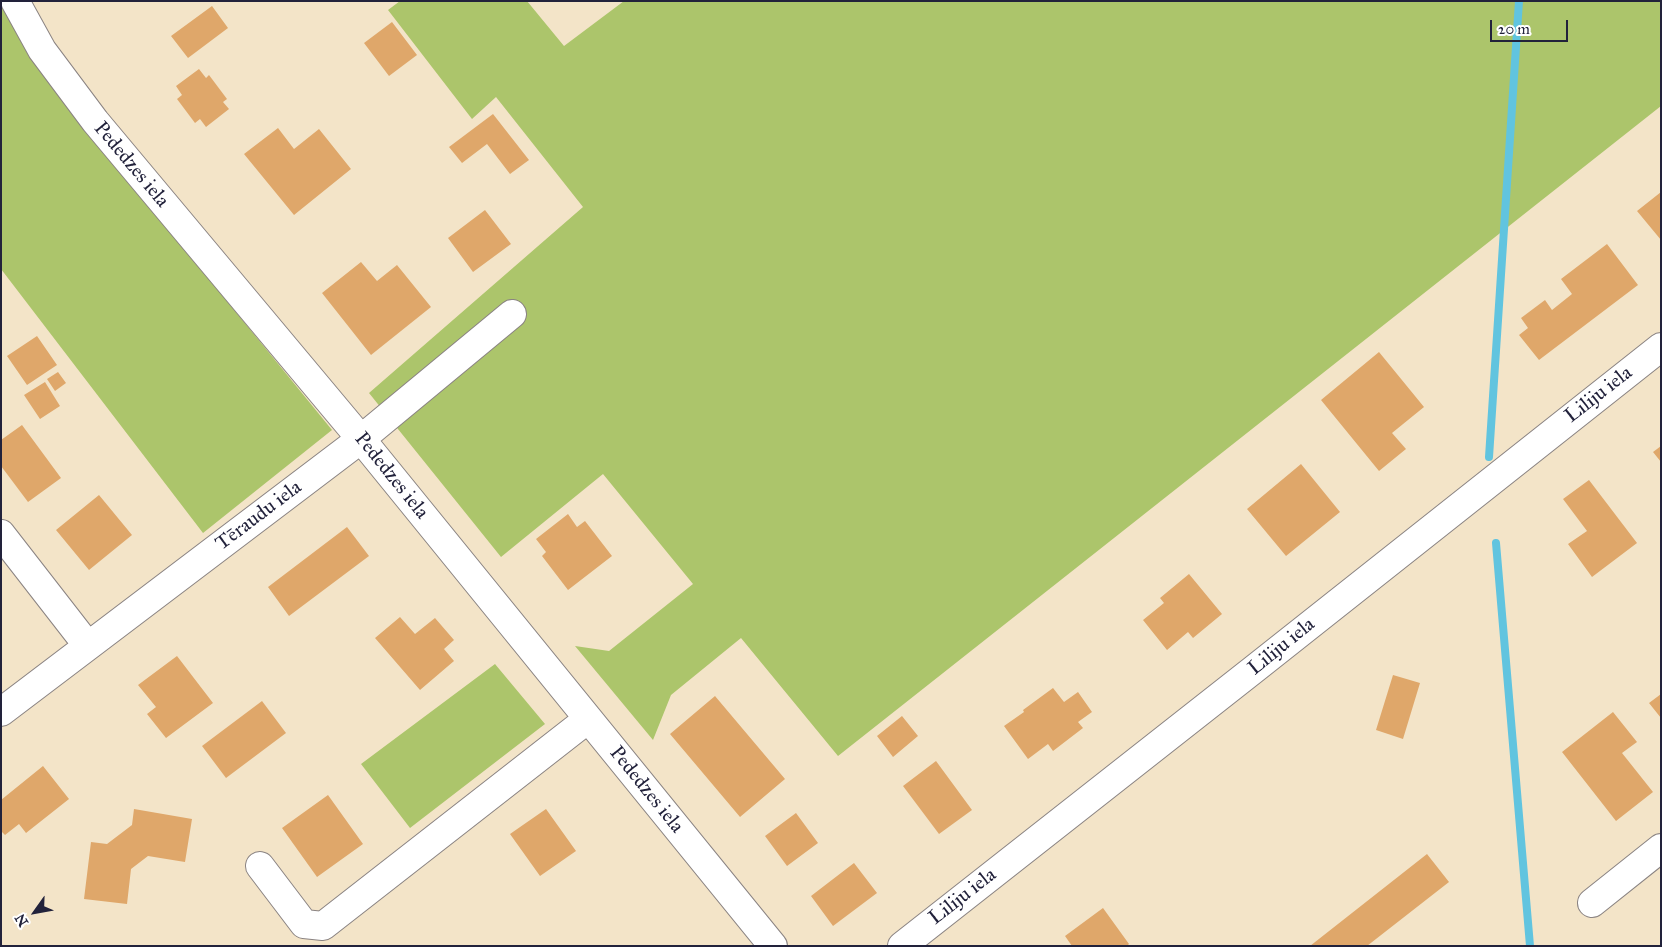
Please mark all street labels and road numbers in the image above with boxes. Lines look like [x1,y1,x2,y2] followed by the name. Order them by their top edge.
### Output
[88,117,174,213] street label: Pededzes iela
[1561,361,1637,429] street label: Liliju iela
[349,428,433,524] street label: Pededzes iela
[211,476,307,556] street label: Tēraudu iela
[1244,613,1320,681] street label: Liliju iela
[604,742,688,838] street label: Pededzes iela
[925,863,1001,931] street label: Liliju iela

